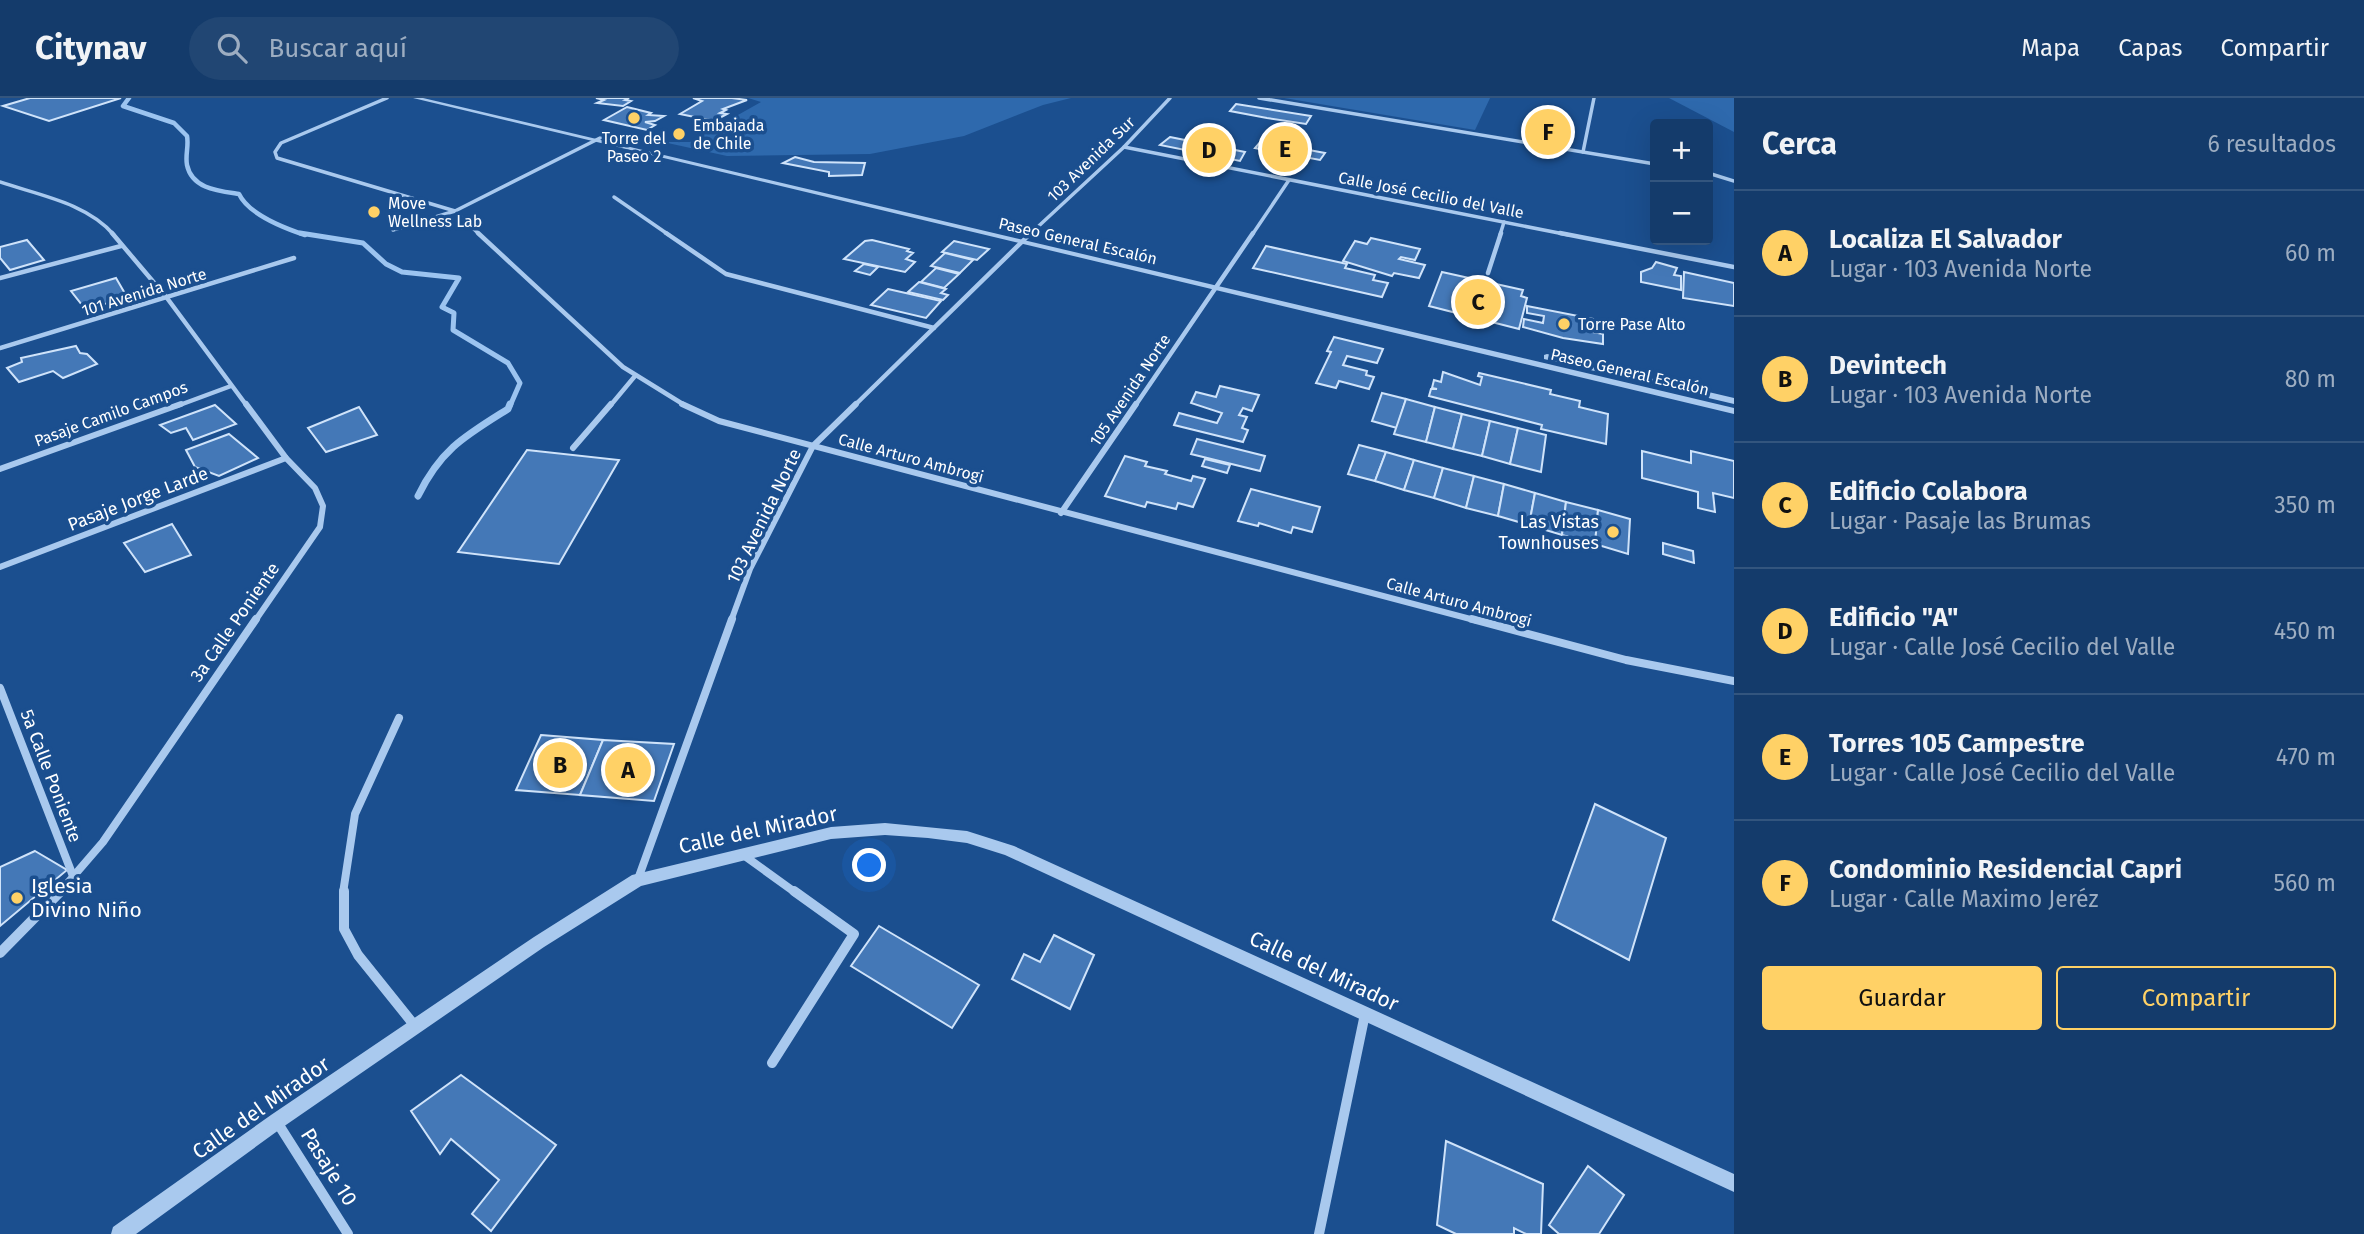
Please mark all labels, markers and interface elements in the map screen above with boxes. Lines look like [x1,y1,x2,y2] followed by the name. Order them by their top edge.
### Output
[189,17,679,80] search box
[35,28,147,68] text: Citynav
[213,29,251,67] icon: search
[269,33,407,64] text: Buscar aquí
[2021,34,2080,62] text: Mapa
[2118,34,2182,62] text: Capas
[2220,34,2329,62] text: Compartir
[1525,106,1571,158] pin: F
[626,110,642,126] marker: Torre del Paseo 2
[1043,112,1139,206] street label: 103 Avenida Sur
[693,116,764,153] place label: Embajada de Chile
[1650,119,1713,245] map controls
[1650,119,1713,182] button: +
[1262,123,1308,175] pin: E
[1186,124,1232,176] pin: D
[671,126,687,142] marker: Embajada de Chile
[1762,126,1837,162] text: Cerca
[602,129,667,166] place label: Torre del Paseo 2
[2207,130,2336,158] text: 6 resultados
[1337,168,1525,222] street label: Calle José Cecilio del Valle
[1650,182,1713,245] button: −
[388,194,482,231] place label: Move Wellness Lab
[366,204,382,220] marker: Move Wellness Lab
[997,214,1159,268] street label: Paseo General Escalón
[1829,224,2062,255] text: Localiza El Salvador
[1778,239,1792,267] text: A
[2285,239,2336,267] text: 60 m
[1829,255,2092,283] text: Lugar · 103 Avenida Norte
[79,264,209,320] street label: 101 Avenida Norte
[1455,276,1501,328] pin: C
[1578,315,1686,334] place label: Torre Pase Alto
[1556,316,1572,332] marker: Torre Pase Alto
[1086,330,1174,450] street label: 105 Avenida Norte
[1549,345,1711,399] street label: Paseo General Escalón
[1829,350,1947,381] text: Devintech
[1778,365,1792,393] text: B
[2285,365,2336,393] text: 80 m
[32,377,190,451] street label: Pasaje Camilo Campos
[1829,381,2092,409] text: Lugar · 103 Avenida Norte
[836,429,986,487] street label: Calle Arturo Ambrogi
[722,445,806,587] street label: 103 Avenida Norte
[65,462,211,536] street label: Pasaje Jorge Larde
[1829,476,2028,507] text: Edificio Colabora
[1778,491,1792,519] text: C
[2274,491,2336,519] text: 350 m
[1829,507,2091,535] text: Lugar · Pasaje las Brumas
[1499,511,1599,554] place label: Las Vistas Townhouses
[1605,524,1621,540] marker: Las Vistas Townhouses
[186,558,284,686] street label: 3a Calle Poniente
[1384,573,1534,631] street label: Calle Arturo Ambrogi
[1829,602,1958,633] text: Edificio "A"
[1778,617,1792,645] text: D
[2274,617,2336,645] text: 450 m
[1829,633,2175,661] text: Lugar · Calle José Cecilio del Valle
[16,706,86,846] street label: 5a Calle Poniente
[1829,728,2085,759] text: Torres 105 Campestre
[537,739,583,791] pin: B
[1779,743,1791,771] text: E
[2276,743,2336,771] text: 470 m
[605,744,651,796] pin: A
[1829,759,2175,787] text: Lugar · Calle José Cecilio del Valle
[676,800,840,860] street label: Calle del Mirador
[852,848,886,882] your location
[1829,854,2182,885] text: Condominio Residencial Capri
[1779,869,1791,897] text: F
[2274,869,2336,897] text: 560 m
[31,873,142,923] place label: Iglesia Divino Niño
[1829,885,2099,913] text: Lugar · Calle Maximo Jeréz
[9,890,25,906] marker: Iglesia Divino Niño
[1245,925,1403,1017] street label: Calle del Mirador
[1762,966,2042,1030] button: Guardar
[2056,966,2336,1030] button: Compartir
[187,1051,335,1165] street label: Calle del Mirador
[295,1123,363,1211] street label: Pasaje 10

